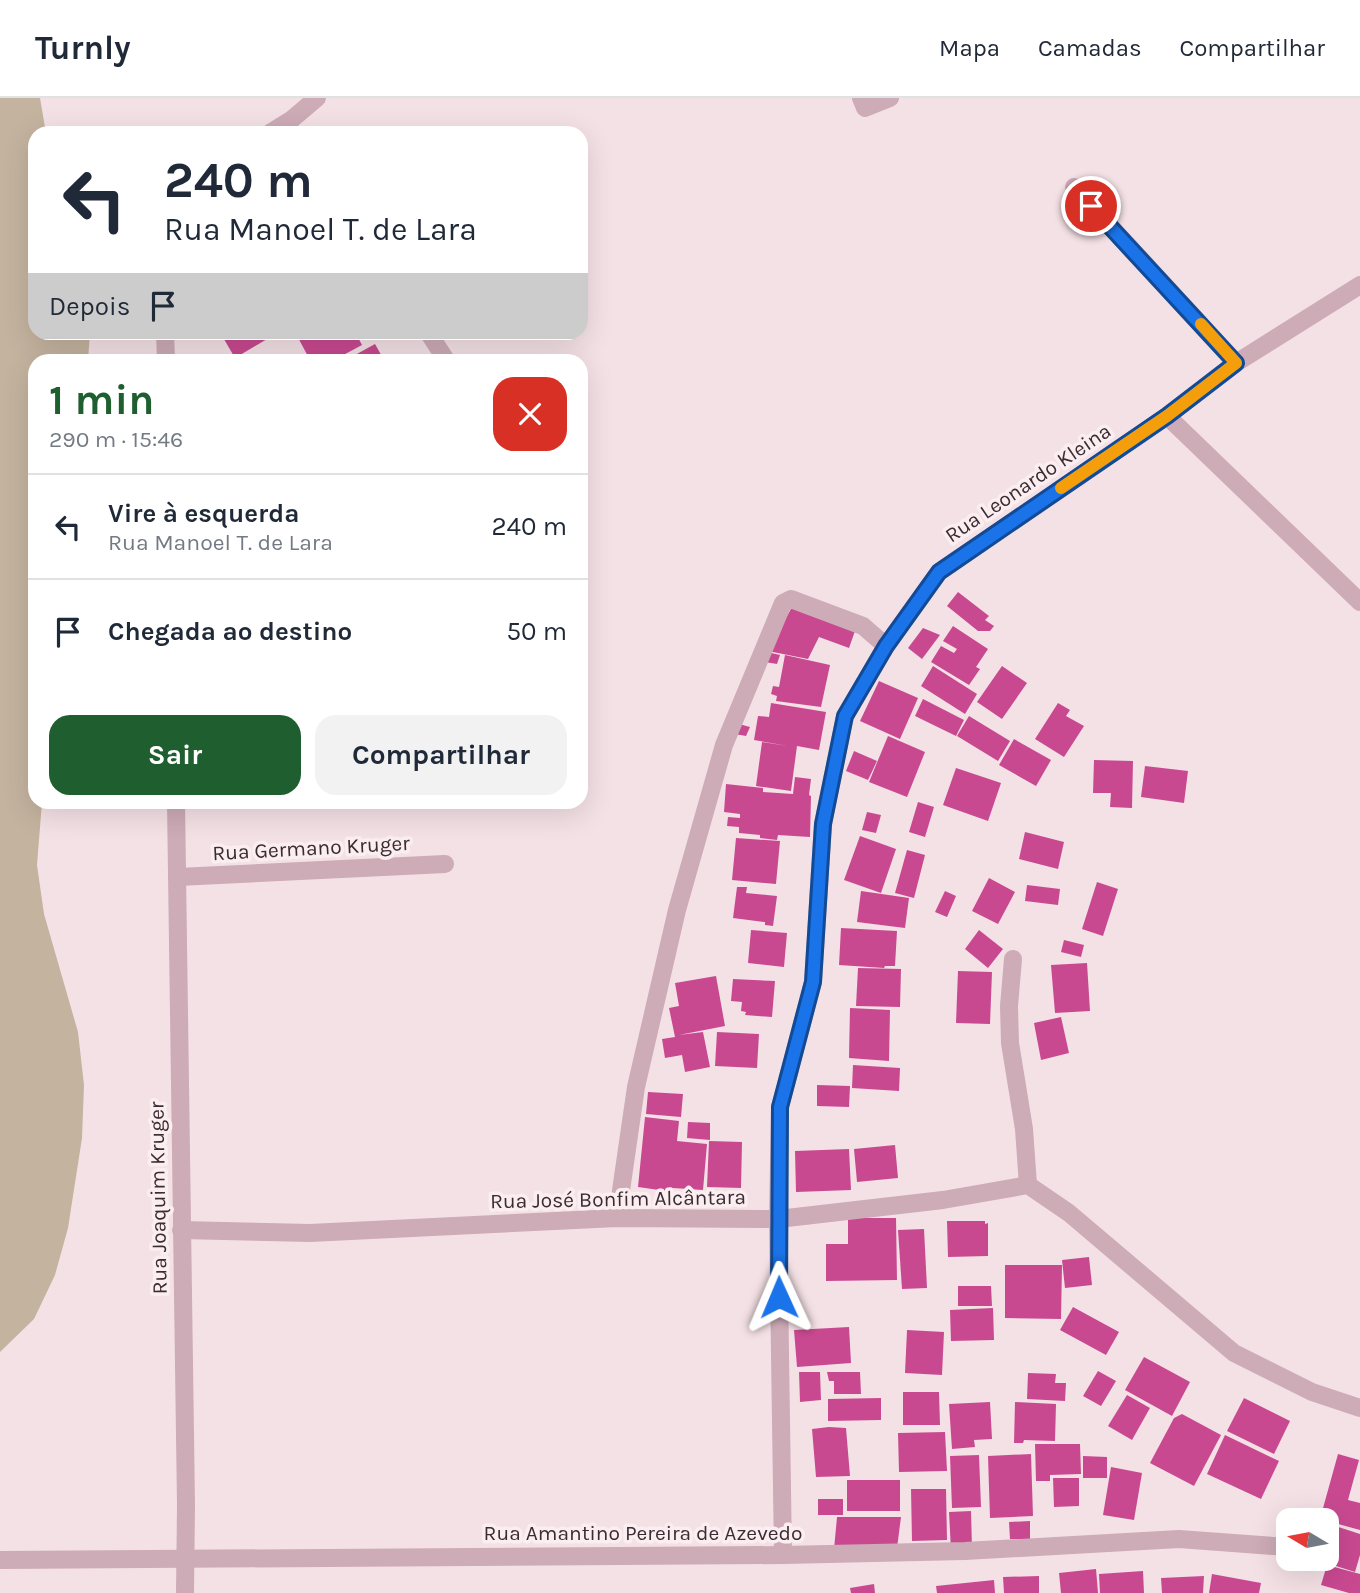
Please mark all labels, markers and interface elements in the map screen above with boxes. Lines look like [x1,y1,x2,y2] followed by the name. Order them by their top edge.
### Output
[35,29,131,67] text: Turnly
[939,34,1000,62] text: Mapa
[1038,34,1142,62] text: Camadas
[1180,34,1325,62] text: Compartilhar
[164,152,313,209] text: 240 m
[49,154,140,245] icon: left
[1061,176,1121,236] pin
[1072,187,1110,225] icon: arrive
[164,211,477,248] text: Rua Manoel T. de Lara
[144,287,182,325] icon: arrive
[49,291,130,322] text: Depois
[49,375,154,425] text: 1 min
[493,377,567,451] button: close
[941,419,1115,547] street label: Rua Leonardo Kleina
[49,426,183,453] text: 290 m · 15:46
[108,498,299,529] text: Vire à esquerda
[49,508,87,546] icon: left
[491,511,567,542] text: 240 m
[108,529,333,556] text: Rua Manoel T. de Lara
[49,613,87,651] icon: arrive
[108,616,352,647] text: Chegada ao destino
[506,616,567,647] text: 50 m
[49,715,301,795] button: Sair
[315,715,567,795] button: Compartilhar
[212,831,411,865] street label: Rua Germano Kruger
[144,1101,172,1295] street label: Rua Joaquim Kruger
[490,1185,746,1213] street label: Rua José Bonfim Alcântara
[742,1260,816,1334] position arrow
[1276,1508,1339,1572] north arrow
[1276,1508,1339,1571] map controls
[484,1521,802,1545] street label: Rua Amantino Pereira de Azevedo

